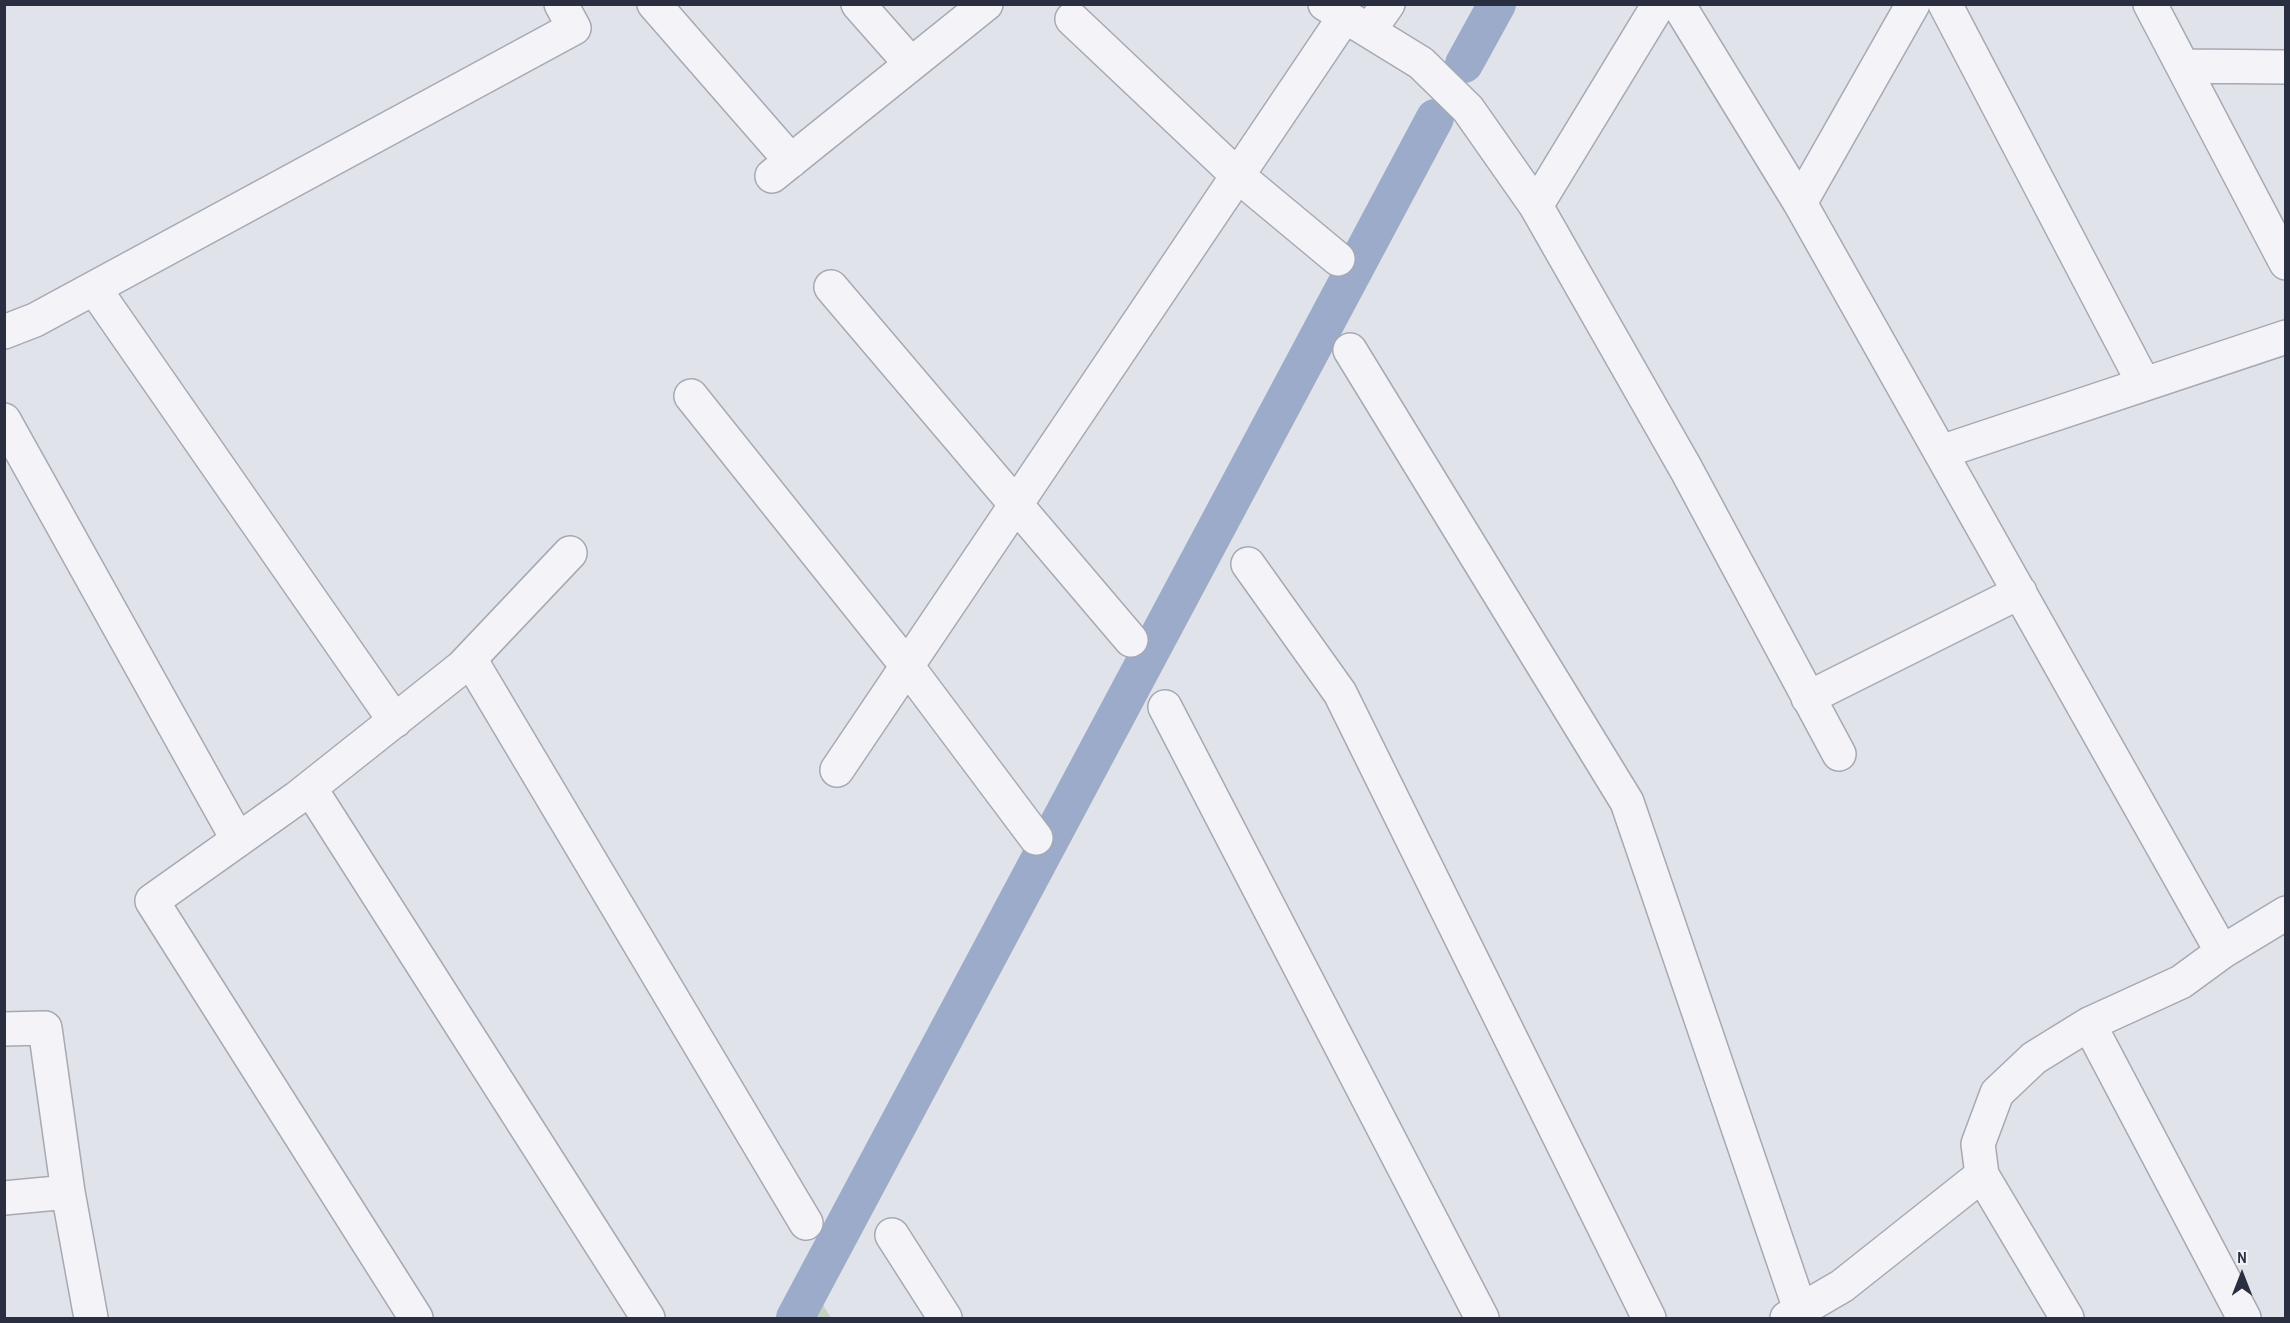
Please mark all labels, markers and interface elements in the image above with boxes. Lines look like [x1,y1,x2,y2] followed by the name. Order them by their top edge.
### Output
[2212,1245,2272,1305] north arrow
[2237,1246,2247,1268] text: N

